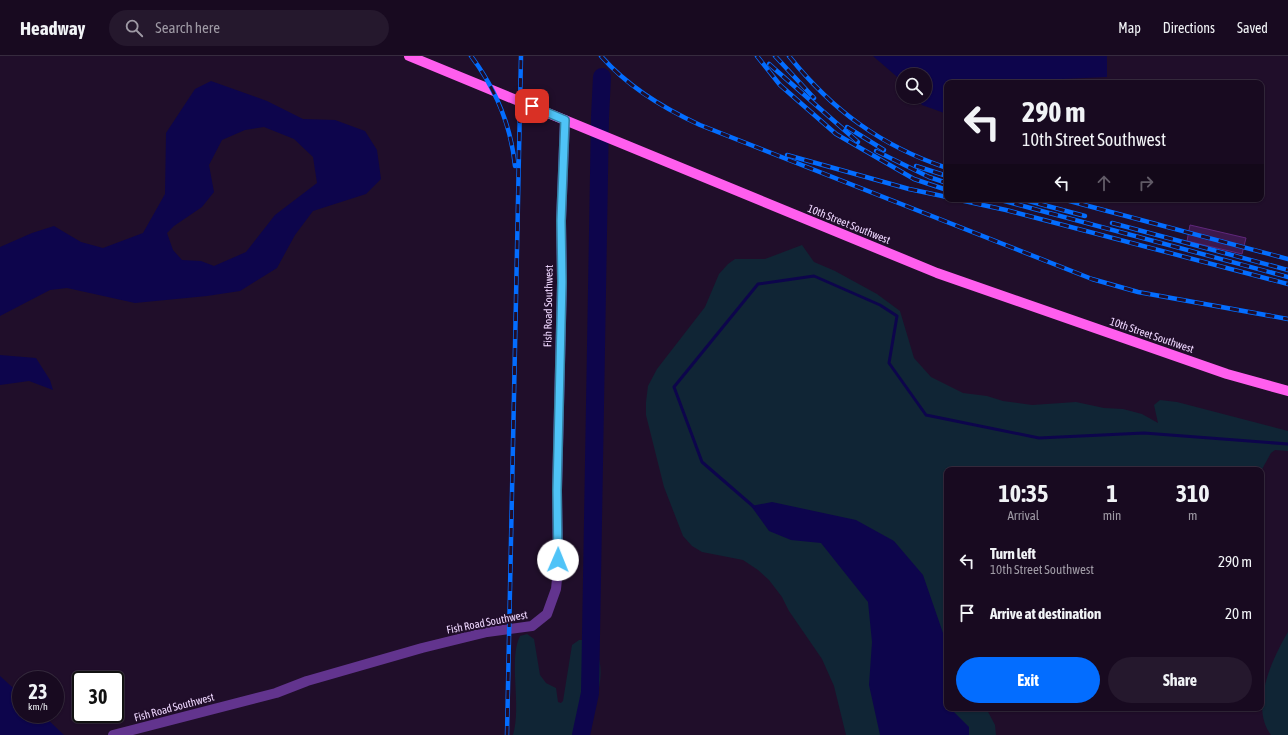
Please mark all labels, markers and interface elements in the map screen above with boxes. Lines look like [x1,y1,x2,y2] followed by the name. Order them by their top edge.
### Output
[109,10,389,46] search box
[20,17,85,39] text: Headway
[123,17,145,39] icon: search
[155,19,220,36] text: Search here
[1118,20,1141,36] text: Map
[1163,20,1215,36] text: Directions
[1237,20,1268,36] text: Saved
[896,68,932,104] map controls
[896,68,932,104] button: search
[515,89,549,123] pin
[521,95,543,117] icon: arrive
[956,96,1008,148] icon: left
[1022,96,1085,128] text: 290 m
[1022,129,1166,150] text: 10th Street Southwest
[1051,172,1073,194] icon: left
[1093,172,1115,194] icon: ahead
[1135,172,1157,194] icon: right
[806,202,892,246] street label: 10th Street Southwest
[541,265,555,347] street label: Fish Road Southwest
[1108,315,1196,355] street label: 10th Street Southwest
[998,480,1048,507] text: 10:35
[1106,480,1118,507] text: 1
[1176,480,1210,507] text: 310
[1007,508,1039,523] text: Arrival
[1103,508,1121,523] text: min
[1188,508,1197,523] text: m
[537,539,579,581] position arrow
[990,545,1036,562] text: Turn left
[956,550,978,572] icon: left
[1218,553,1252,570] text: 290 m
[990,562,1094,577] text: 10th Street Southwest
[956,602,978,624] icon: arrive
[990,605,1101,622] text: Arrive at destination
[1225,605,1252,622] text: 20 m
[445,608,529,636] street label: Fish Road Southwest
[956,657,1100,703] button: Exit
[1108,657,1252,703] button: Share
[72,671,124,723] speed limit sign: 30
[29,680,47,703] text: 23
[133,691,215,723] street label: Fish Road Southwest
[28,701,48,712] text: km/h

